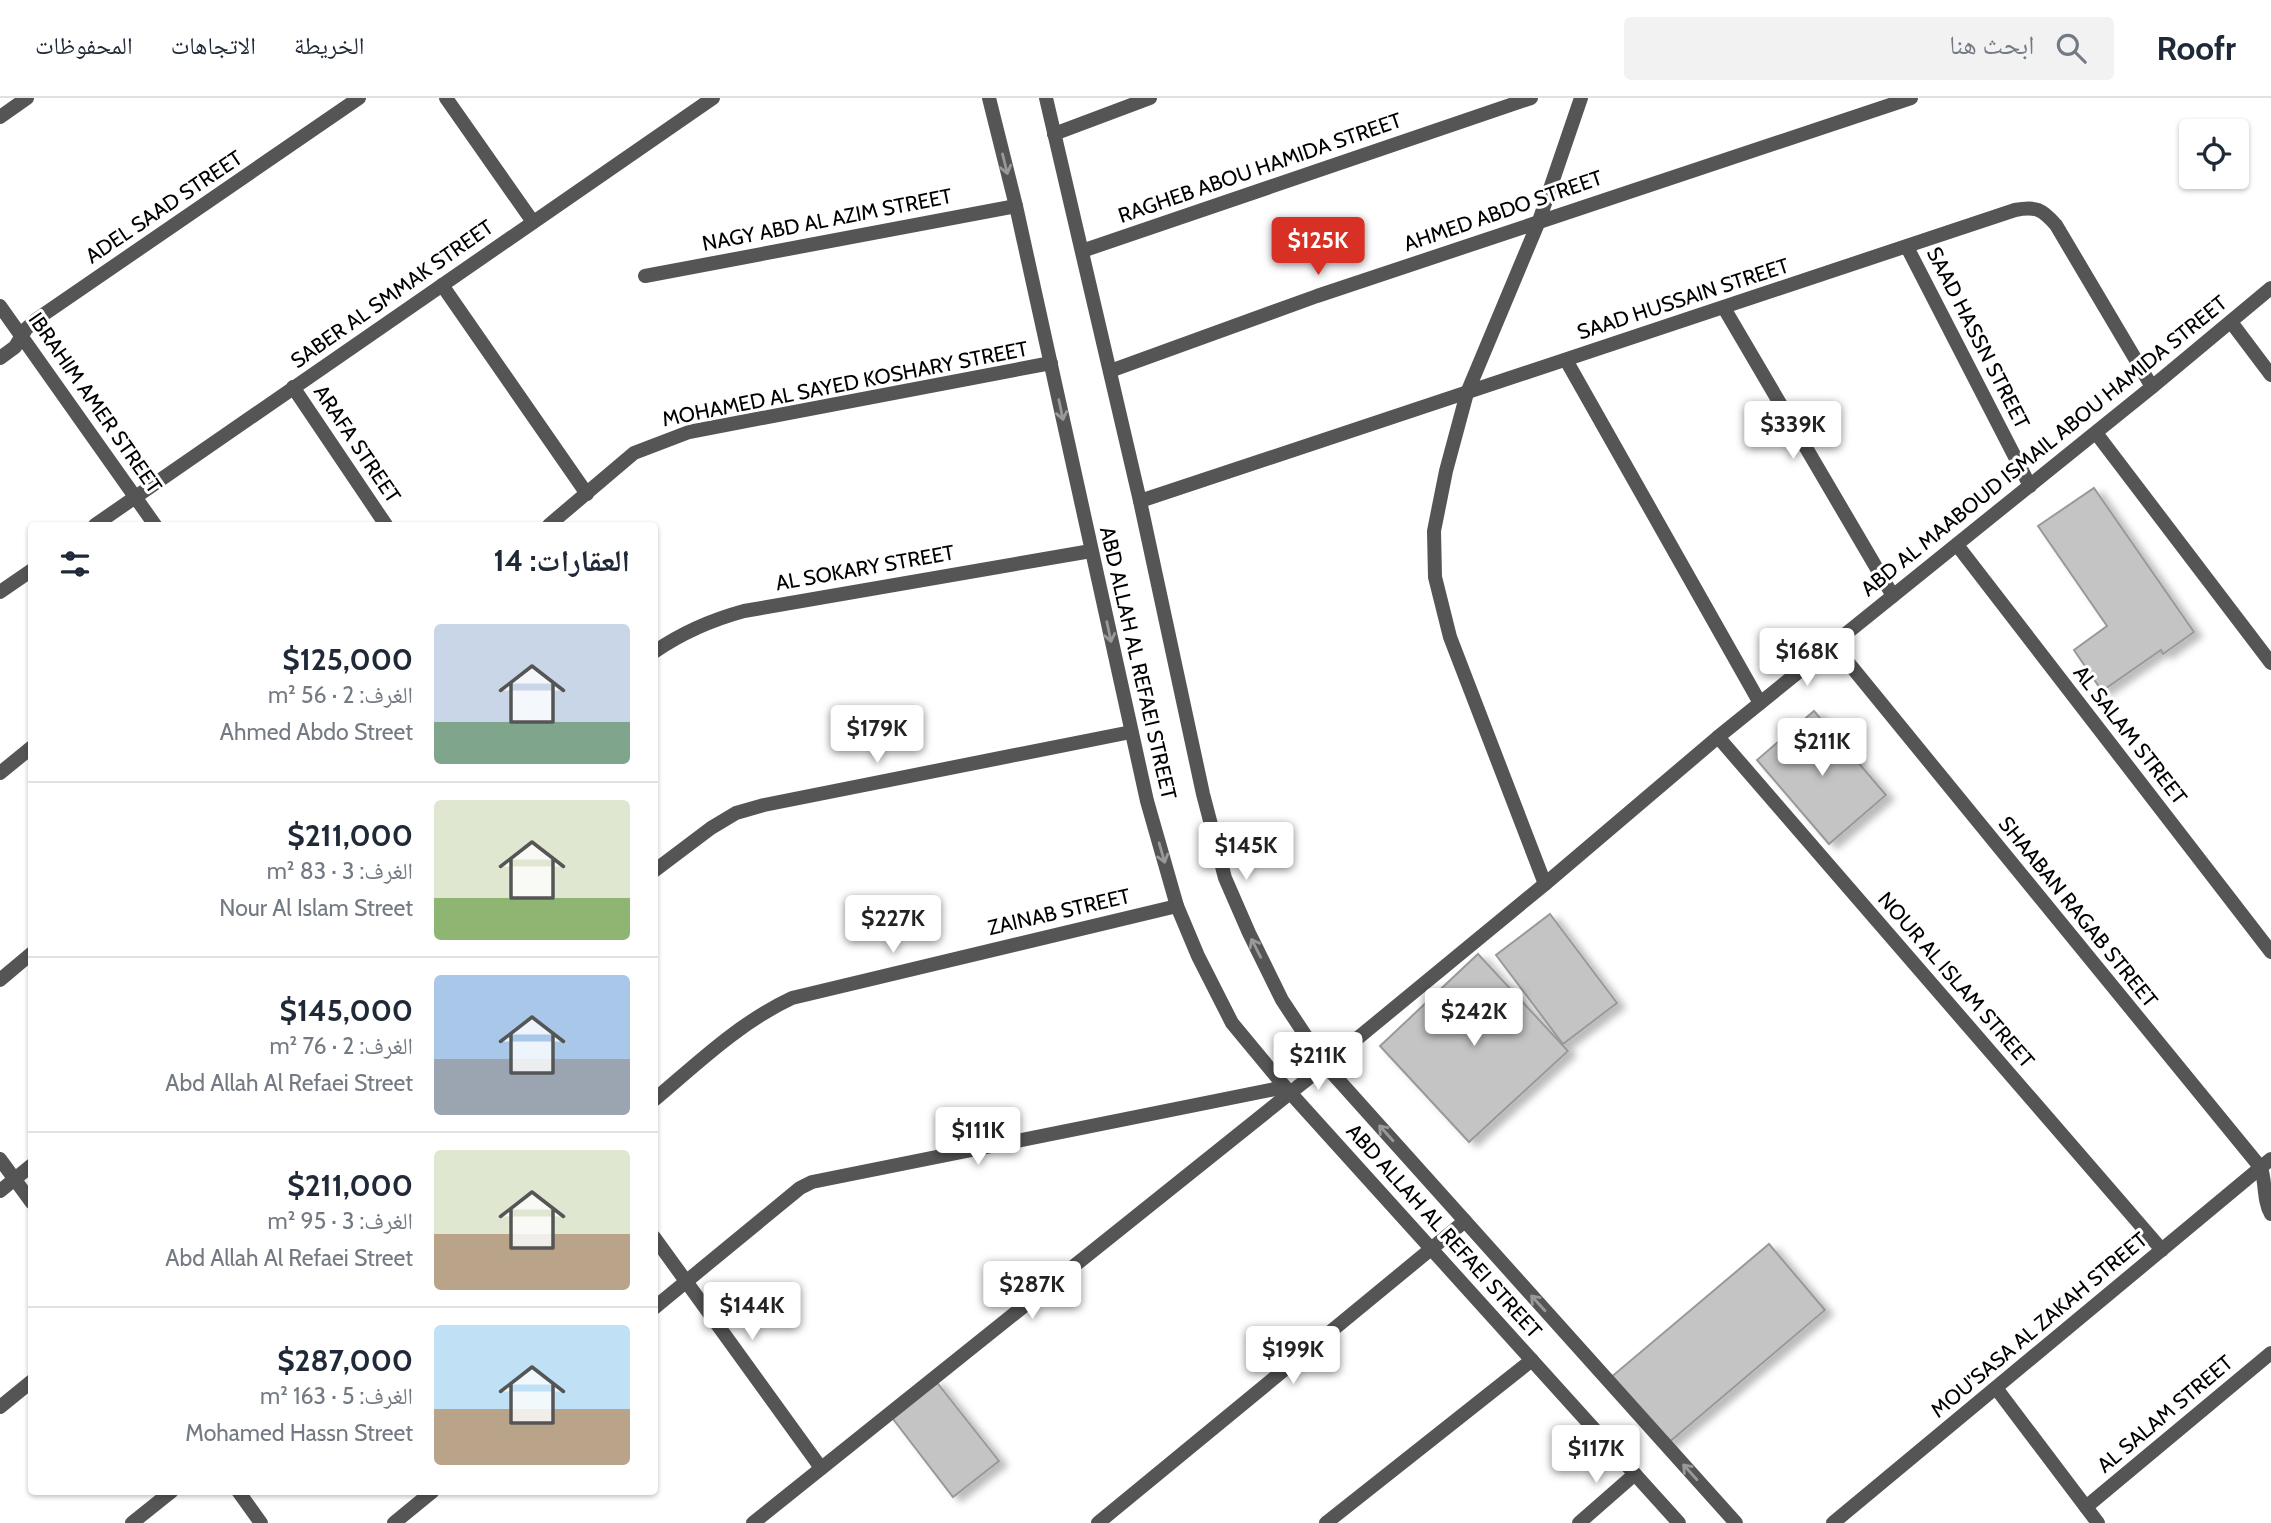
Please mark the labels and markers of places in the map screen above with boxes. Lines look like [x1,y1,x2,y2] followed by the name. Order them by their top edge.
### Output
[1269,218,1367,277] pin: $125K
[1744,402,1842,461] pin: $339K
[1758,628,1856,688] pin: $168K
[828,706,926,765] pin: $179K
[1773,718,1871,778] pin: $211K
[1197,822,1295,882] pin: $145K
[844,896,942,955] pin: $227K
[1425,988,1523,1048] pin: $242K
[1269,1032,1367,1092] pin: $211K
[929,1108,1027,1167] pin: $111K
[983,1262,1081,1321] pin: $287K
[703,1282,801,1342] pin: $144K
[1244,1326,1342,1386] pin: $199K
[1547,1426,1645,1485] pin: $117K

